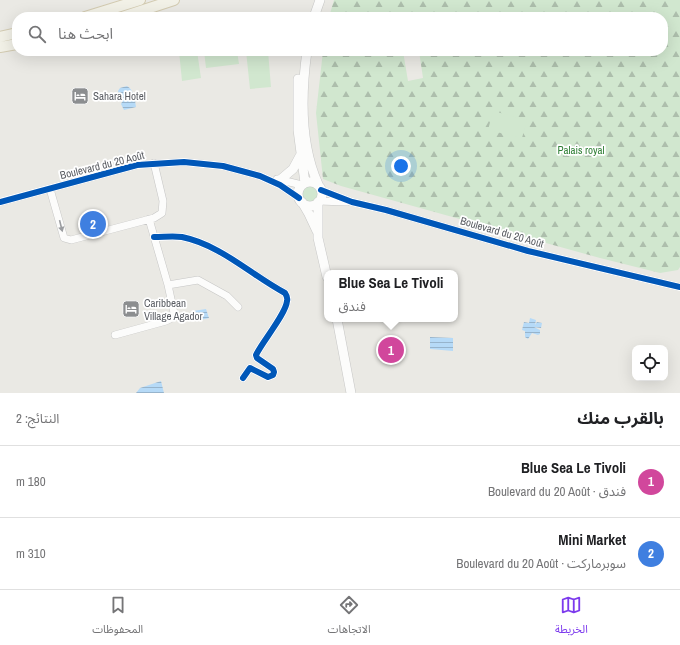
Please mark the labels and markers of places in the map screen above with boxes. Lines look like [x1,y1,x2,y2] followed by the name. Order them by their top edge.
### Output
[70,86,90,106] hotel icon: Sahara Hotel
[93,89,146,103] place label: Sahara Hotel
[80,209,106,239] pin: 2
[144,296,203,323] place label: Caribbean Village Agador
[121,299,141,319] hotel icon: Caribbean Village Agador
[378,335,404,365] pin: 1

